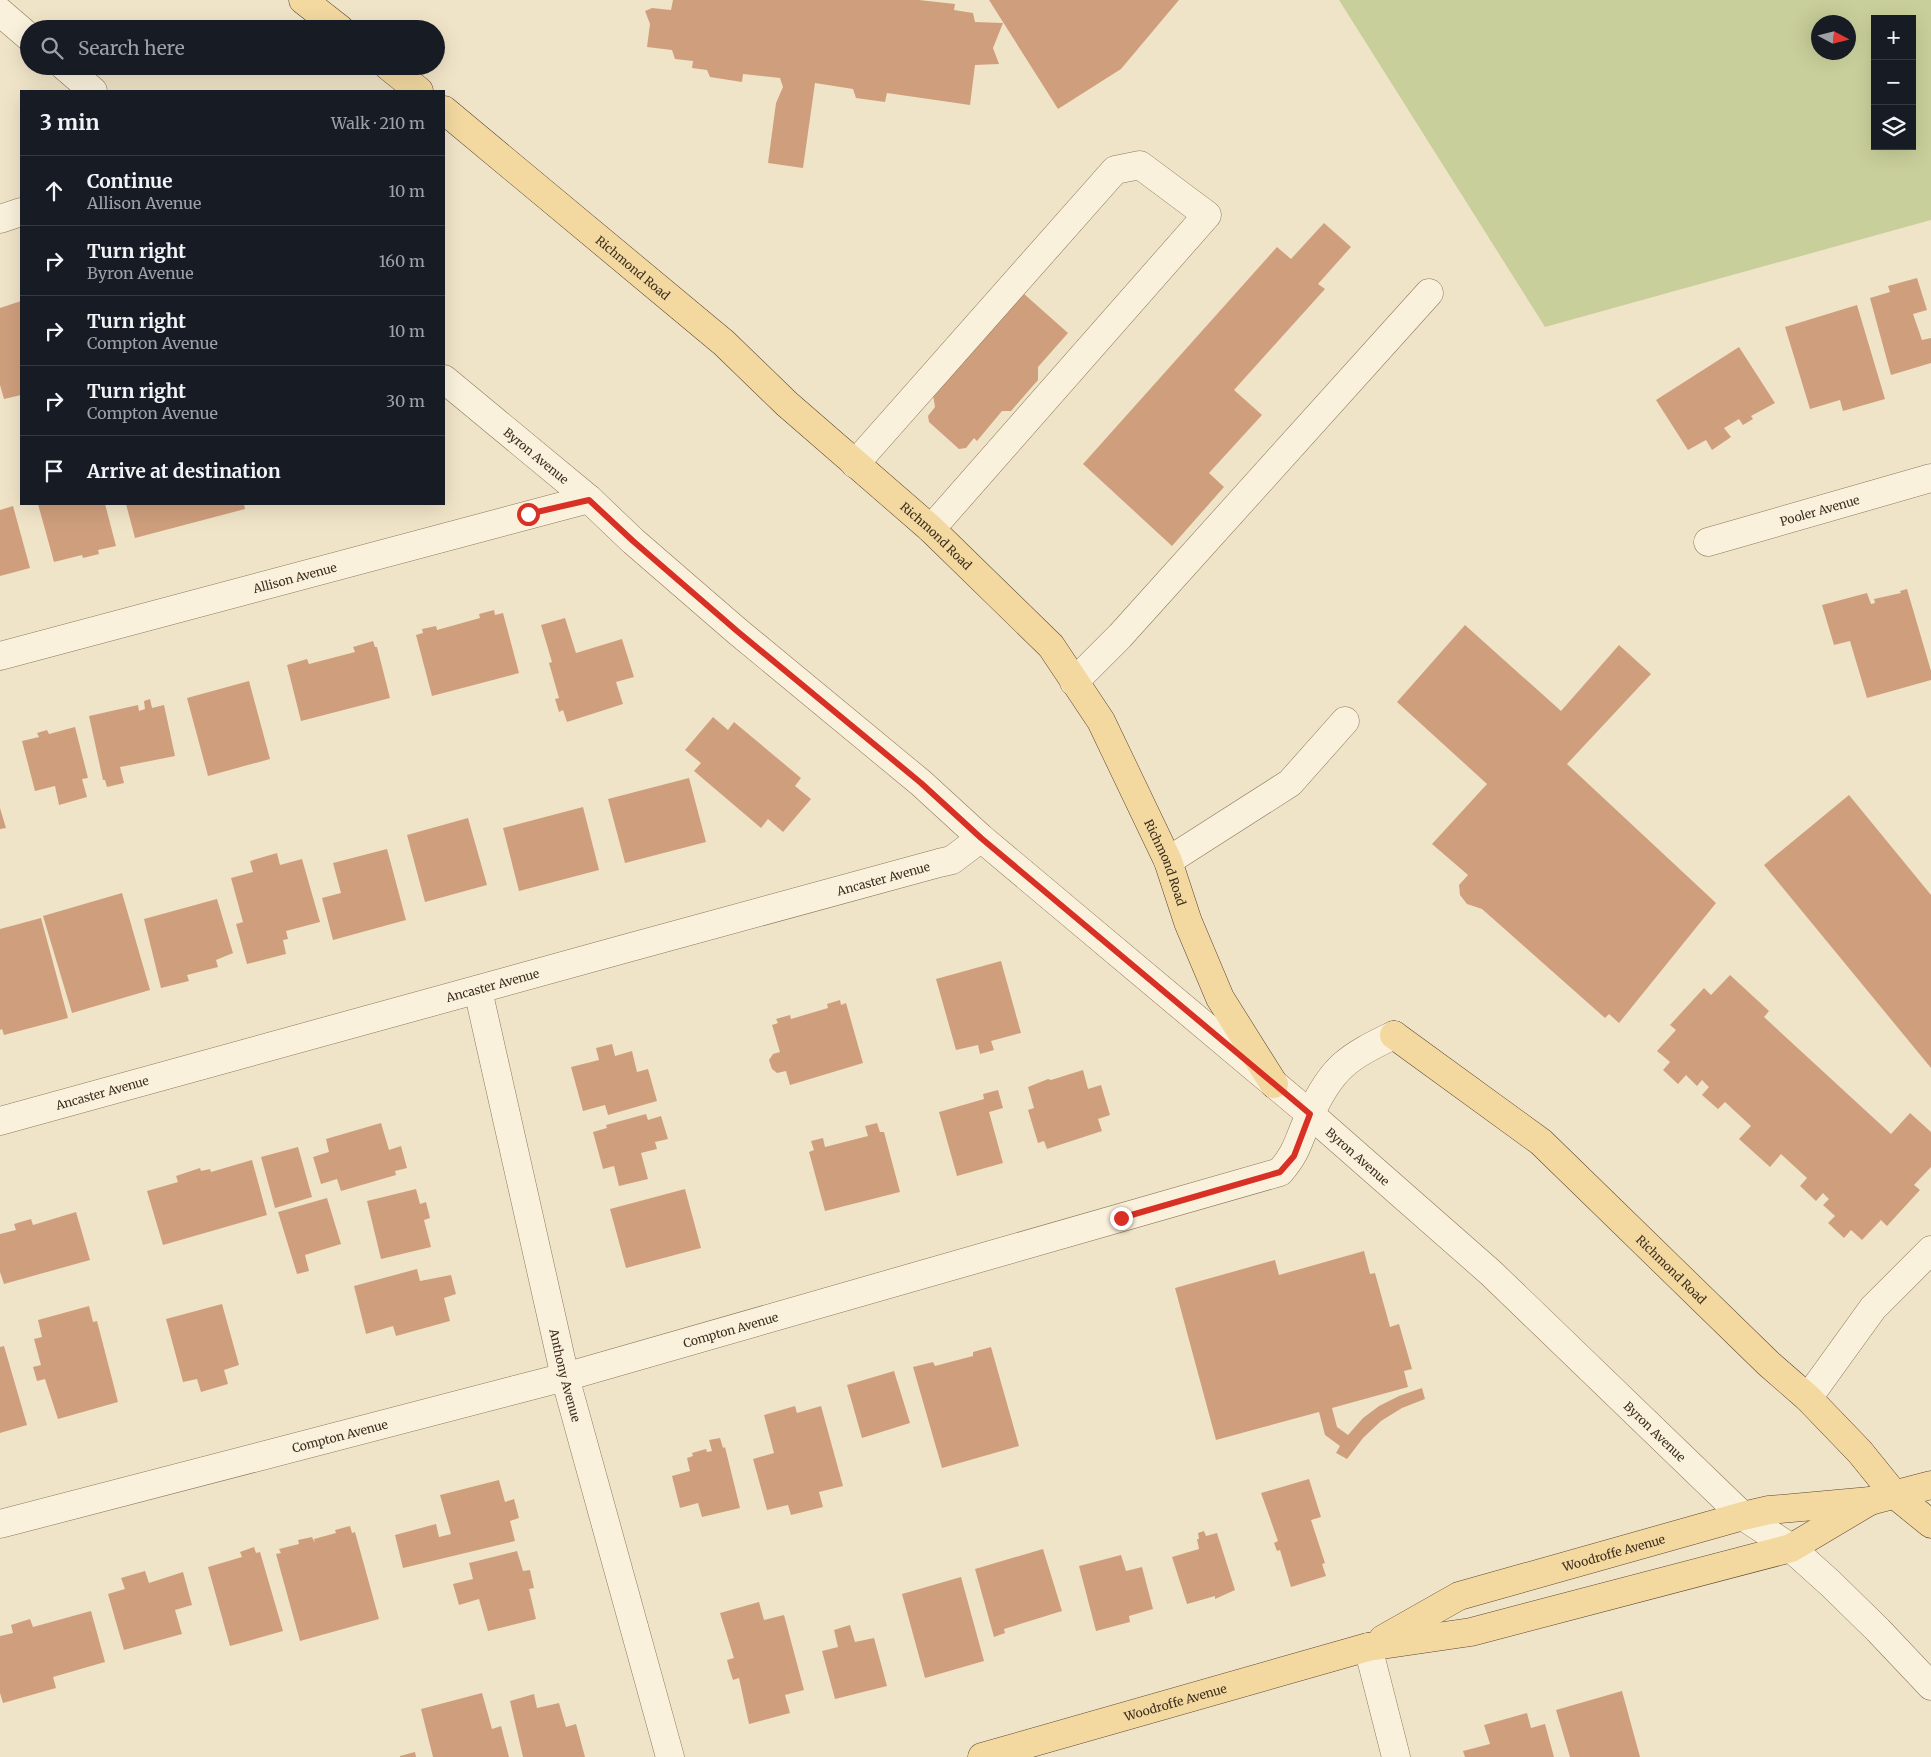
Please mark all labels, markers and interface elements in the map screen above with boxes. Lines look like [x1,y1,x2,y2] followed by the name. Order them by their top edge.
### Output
[1811,15,1856,60] north arrow
[1871,15,1916,150] map controls
[1871,15,1916,60] button: +
[20,20,445,75] search box
[38,34,66,62] icon: search
[78,36,185,60] text: Search here
[1871,60,1916,105] button: −
[1871,105,1916,150] button: layers
[40,109,99,136] text: 3 min
[331,113,425,133] text: Walk · 210 m
[87,169,173,193] text: Continue
[40,177,68,205] icon: ahead
[388,181,425,201] text: 10 m
[87,193,201,213] text: Allison Avenue
[593,232,673,303] street label: Richmond Road
[87,239,186,263] text: Turn right
[40,247,68,275] icon: right
[379,251,425,271] text: 160 m
[87,263,194,283] text: Byron Avenue
[87,309,186,333] text: Turn right
[40,317,68,345] icon: right
[388,321,425,341] text: 10 m
[87,333,218,353] text: Compton Avenue
[87,379,186,403] text: Turn right
[40,387,68,415] icon: right
[386,391,425,411] text: 30 m
[87,403,218,423] text: Compton Avenue
[501,424,572,487] street label: Byron Avenue
[40,457,68,485] icon: arrive
[87,459,281,483] text: Arrive at destination
[1778,491,1861,529] street label: Pooler Avenue
[898,499,975,572] street label: Richmond Road
[517,503,540,526] route start
[250,559,338,596] street label: Allison Avenue
[1142,817,1190,908] street label: Richmond Road
[834,858,932,898] street label: Ancaster Avenue
[443,965,541,1005] street label: Ancaster Avenue
[53,1072,150,1113] street label: Ancaster Avenue
[1323,1124,1393,1188] street label: Byron Avenue
[1110,1207,1133,1230] route end
[1633,1232,1710,1307] street label: Richmond Road
[681,1309,780,1350] street label: Compton Avenue
[547,1326,584,1423] street label: Anthony Avenue
[1621,1398,1689,1464] street label: Byron Avenue
[290,1416,389,1455] street label: Compton Avenue
[1560,1531,1667,1574] street label: Woodroffe Avenue
[1121,1680,1228,1724] street label: Woodroffe Avenue

